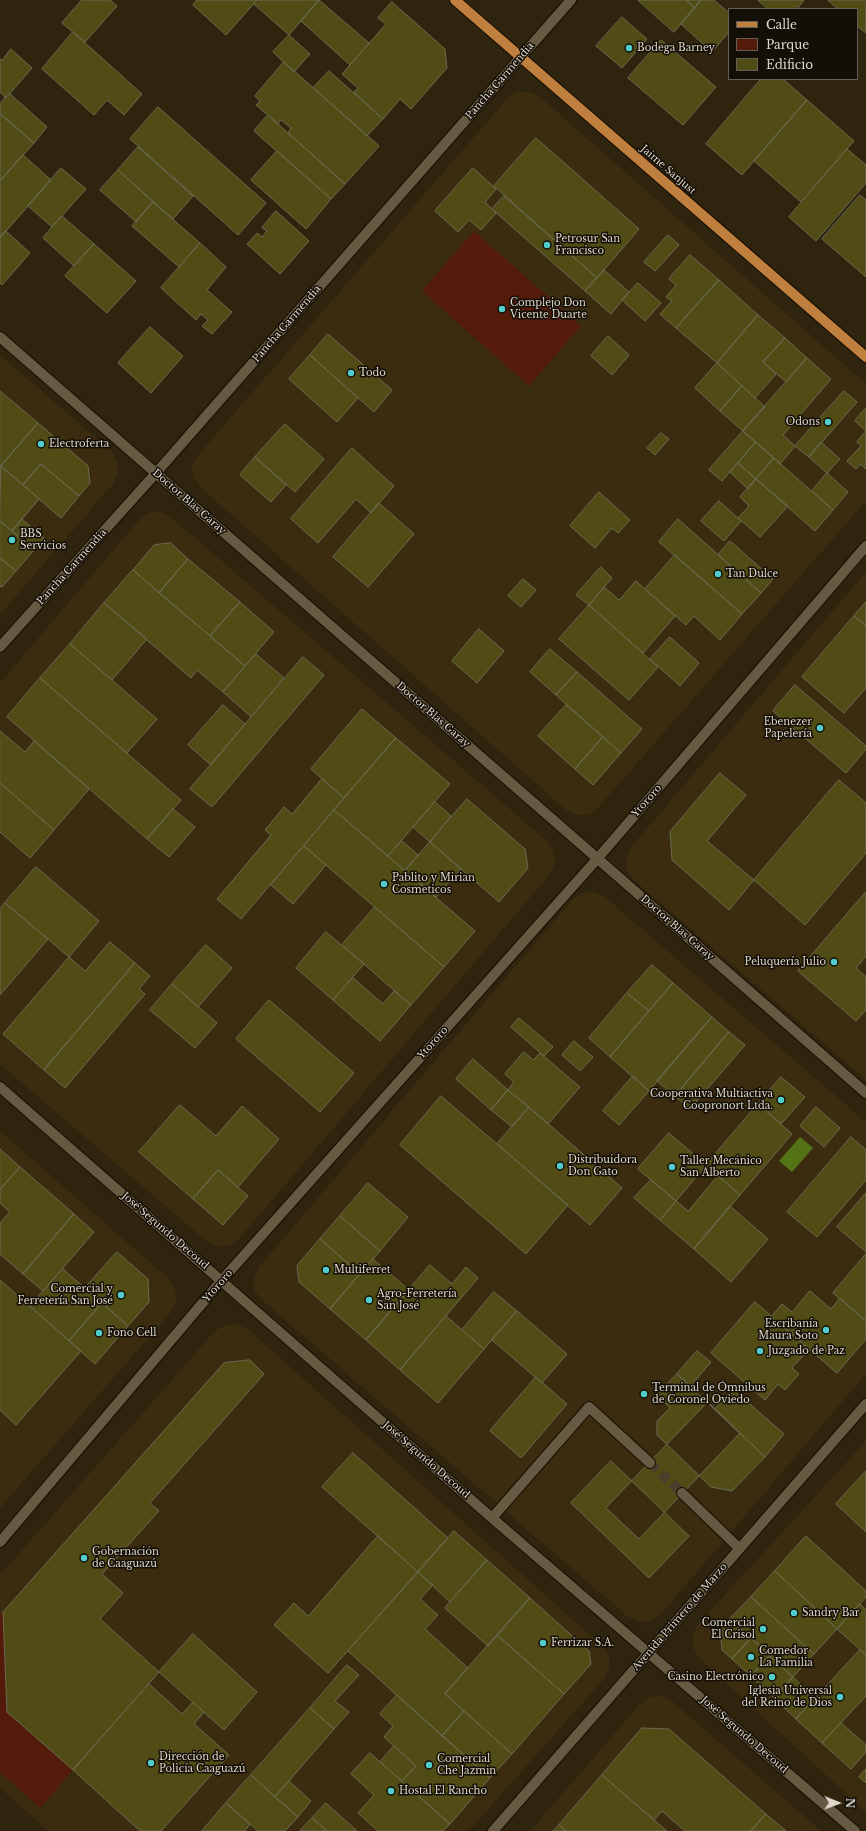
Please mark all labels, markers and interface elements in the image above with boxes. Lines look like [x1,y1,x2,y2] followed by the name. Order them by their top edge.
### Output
[728,8,858,80] legend
[766,17,797,32] text: Calle
[766,37,809,52] text: Parque
[463,40,537,122] street label: Pancha Garmendia
[637,42,715,54] place label: Bodega Barney
[624,43,634,53] marker: Bodega Barney
[766,57,813,72] text: Edificio
[638,143,698,197] street label: Jaime Sanjust
[555,233,620,256] place label: Petrosur San Francisco
[542,240,552,250] marker: Petrosur San Francisco
[250,283,324,365] street label: Pancha Garmendia
[510,297,587,320] place label: Complejo Don Vicente Duarte
[497,304,507,314] marker: Complejo Don Vicente Duarte
[359,367,386,379] place label: Todo
[346,368,356,378] marker: Todo
[786,416,820,428] place label: Odons
[823,417,833,427] marker: Odons
[49,438,109,450] place label: Electroferta
[36,439,46,449] marker: Electroferta
[150,467,228,537] street label: Doctor Blas Garay
[35,527,109,607] street label: Pancha Garmendia
[20,528,66,552] place label: BBS Servicios
[7,535,17,545] marker: BBS Servicios
[726,568,778,580] place label: Tan Dulce
[713,569,723,579] marker: Tan Dulce
[394,680,472,750] street label: Doctor Blas Garay
[764,716,812,740] place label: Ebenezer Papelería
[815,723,825,733] marker: Ebenezer Papelería
[630,782,664,820] street label: Ytororo
[392,872,475,896] place label: Pablito y Mirian Cosmeticos
[379,879,389,889] marker: Pablito y Mirian Cosmeticos
[638,893,716,963] street label: Doctor Blas Garay
[745,956,826,968] place label: Peluquería Julio
[829,957,839,967] marker: Peluquería Julio
[415,1024,451,1062] street label: Ytororo
[650,1088,773,1112] place label: Cooperativa Multiactiva Coopronort Ltda.
[776,1095,786,1105] marker: Cooperativa Multiactiva Coopronort Ltda.
[568,1154,637,1178] place label: Distribuidora Don Gato
[680,1155,762,1178] place label: Taller Mecánico San Alberto
[555,1161,565,1171] marker: Distribuidora Don Gato
[667,1162,677,1172] marker: Taller Mecánico San Alberto
[119,1190,211,1272] street label: José Segundo Decoud
[334,1264,391,1276] place label: Multiferret
[321,1265,331,1275] marker: Multiferret
[201,1267,235,1305] street label: Ytororo
[17,1283,113,1306] place label: Comercial y Ferretería San José
[377,1288,457,1312] place label: Agro-Ferretería San José
[116,1290,126,1300] marker: Comercial y Ferretería San José
[364,1295,374,1305] marker: Agro-Ferretería San José
[758,1318,818,1342] place label: Escribanía Maura Soto
[821,1325,831,1335] marker: Escribanía Maura Soto
[107,1327,156,1339] place label: Fono Cell
[94,1328,104,1338] marker: Fono Cell
[768,1345,845,1357] place label: Juzgado de Paz
[755,1346,765,1356] marker: Juzgado de Paz
[652,1382,766,1406] place label: Terminal de Ómnibus de Coronel Oviedo
[639,1389,649,1399] marker: Terminal de Ómnibus de Coronel Oviedo
[380,1419,472,1501] street label: José Segundo Decoud
[92,1546,159,1570] place label: Gobernación de Caaguazú
[79,1553,89,1563] marker: Gobernación de Caaguazú
[630,1561,730,1673] street label: Avenida Primero de Marzo
[802,1607,860,1619] place label: Sandry Bar
[789,1608,799,1618] marker: Sandry Bar
[702,1617,755,1640] place label: Comercial El Crisol
[758,1624,768,1634] marker: Comercial El Crisol
[551,1637,614,1649] place label: Ferrizar S.A.
[538,1638,548,1648] marker: Ferrizar S.A.
[759,1645,813,1668] place label: Comedor La Familia
[746,1652,756,1662] marker: Comedor La Familia
[667,1671,764,1683] place label: Casino Electrónico
[767,1672,777,1682] marker: Casino Electrónico
[741,1685,832,1708] place label: Iglesia Universal del Reino de Dios
[835,1692,845,1702] marker: Iglesia Universal del Reino de Dios
[698,1694,790,1776] street label: José Segundo Decoud
[159,1751,246,1774] place label: Dirección de Policía Caaguazú
[437,1753,496,1776] place label: Comercial Che Jazmin
[146,1758,156,1768] marker: Dirección de Policía Caaguazú
[424,1760,434,1770] marker: Comercial Che Jazmin
[818,1783,858,1823] north arrow
[399,1785,487,1797] place label: Hostal El Rancho
[386,1786,396,1796] marker: Hostal El Rancho
[843,1798,857,1809] text: N

